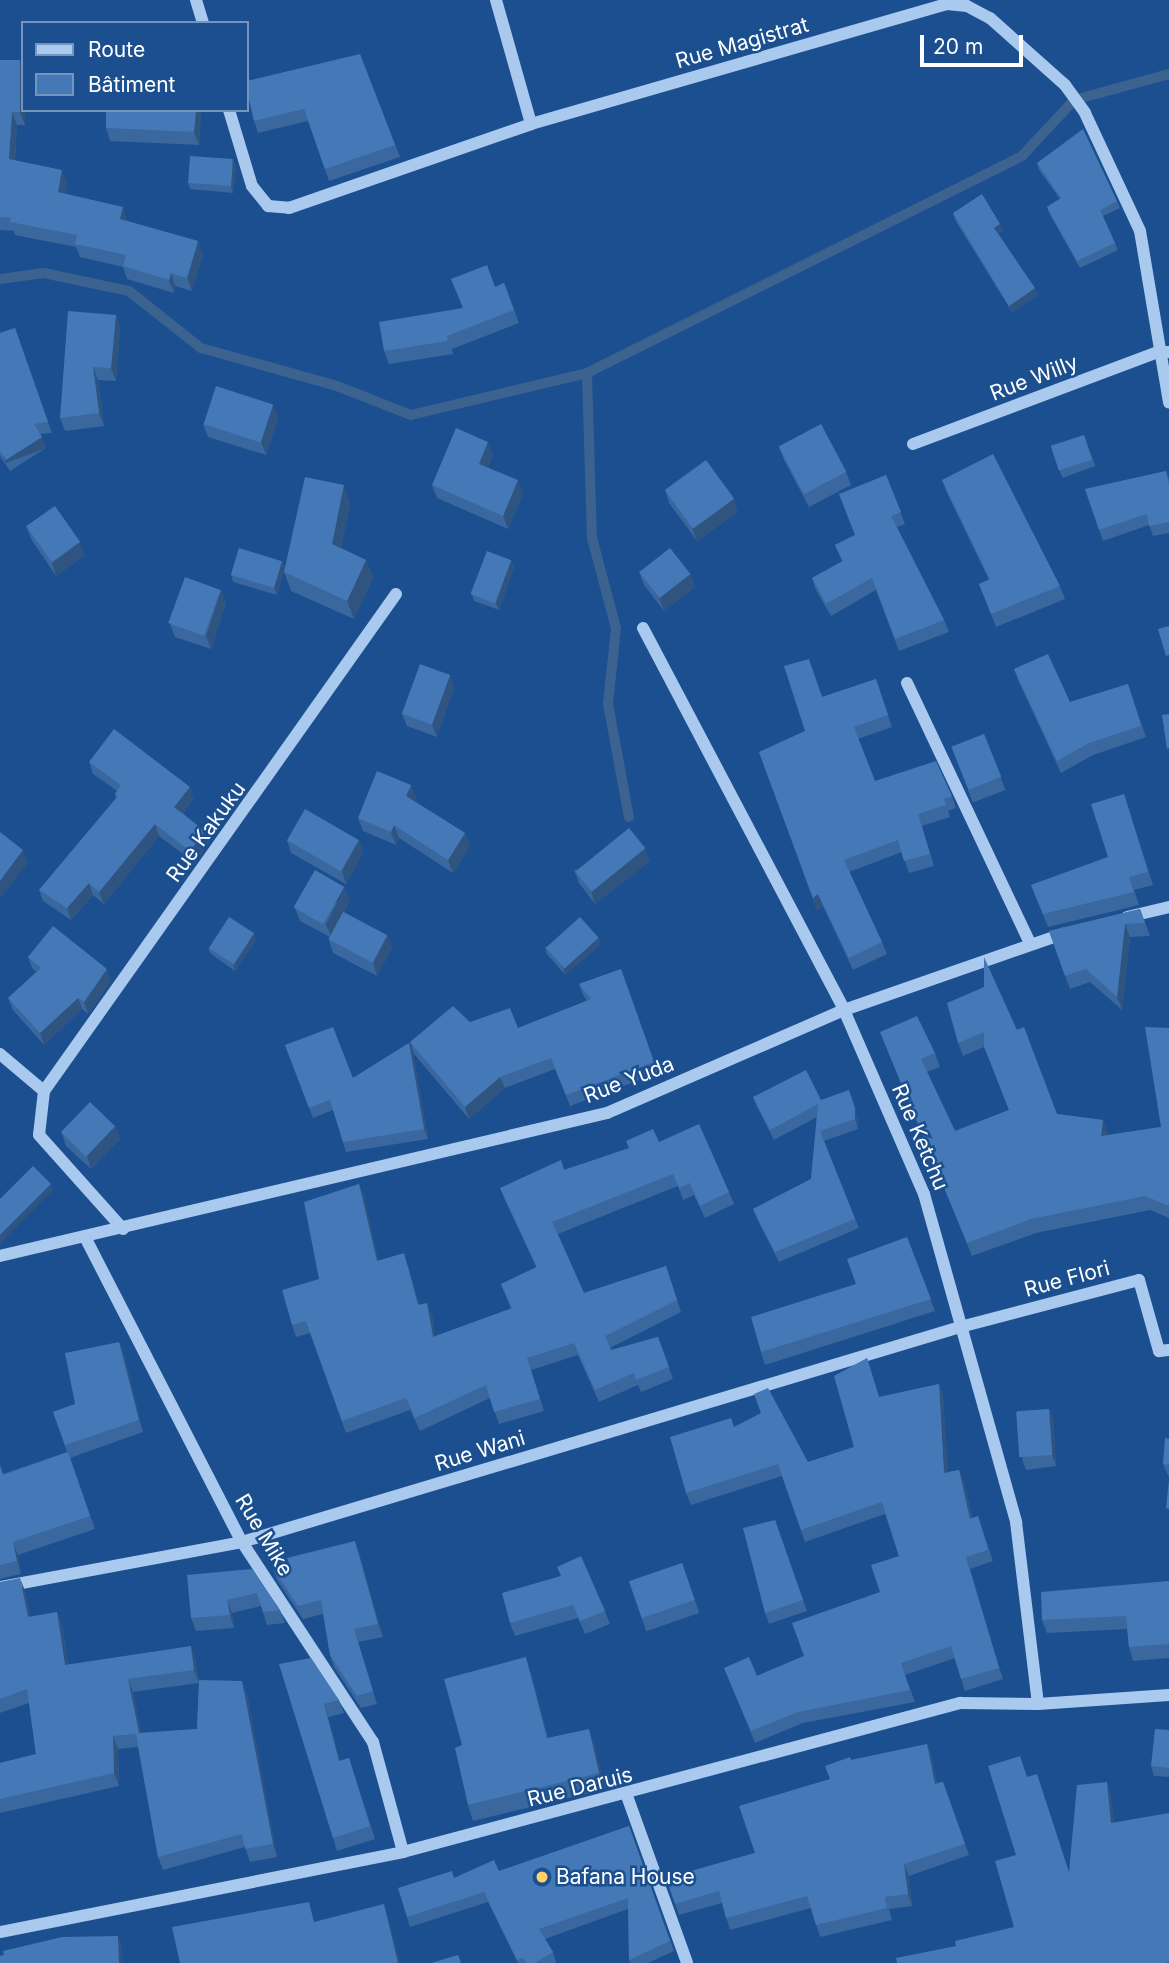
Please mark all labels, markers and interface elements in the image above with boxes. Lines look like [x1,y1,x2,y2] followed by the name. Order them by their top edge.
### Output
[673,12,811,74] street label: Rue Magistrat
[21,21,248,112] legend
[924,21,1027,65] scale bar
[933,34,983,59] text: 20 m
[88,37,145,62] text: Route
[88,72,175,97] text: Bâtiment
[987,350,1081,406] street label: Rue Willy
[161,777,251,887] street label: Rue Kakuku
[580,1051,678,1109] street label: Rue Yuda
[886,1080,954,1194] street label: Rue Ketchu
[1021,1256,1113,1302] street label: Rue Flori
[432,1425,528,1477] street label: Rue Wani
[230,1489,298,1581] street label: Rue Mike
[525,1762,635,1812] street label: Rue Daruis
[556,1864,695,1890] place label: Bafana House
[534,1869,550,1885] marker: Bafana House

